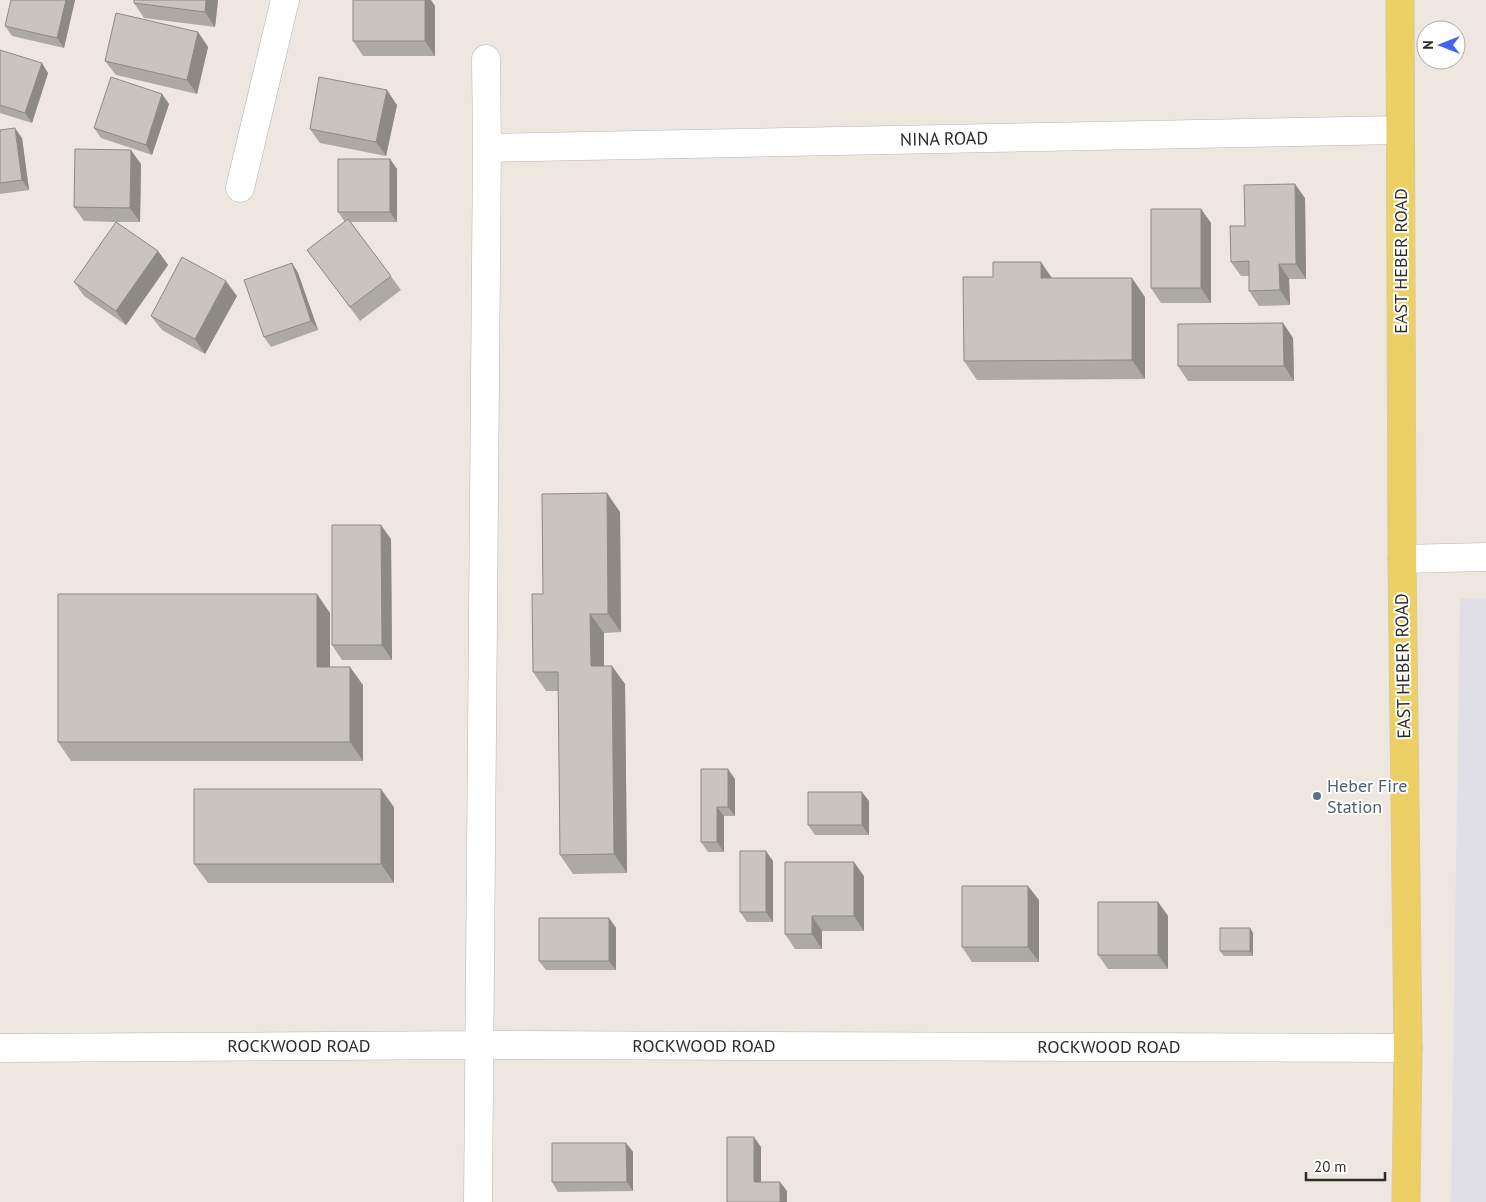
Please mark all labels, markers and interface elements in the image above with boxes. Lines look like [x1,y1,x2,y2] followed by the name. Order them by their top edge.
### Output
[1416,20,1466,70] north arrow
[1419,40,1437,50] text: N
[900,126,988,151] street label: NINA ROAD
[1389,188,1412,334] street label: EAST HEBER ROAD
[1390,593,1415,739] street label: EAST HEBER ROAD
[1327,774,1407,818] place label: Heber Fire Station
[1311,790,1323,802] marker: Heber Fire Station
[227,1034,371,1057] street label: ROCKWOOD ROAD
[632,1034,776,1057] street label: ROCKWOOD ROAD
[1037,1035,1181,1058] street label: ROCKWOOD ROAD
[1306,1150,1385,1182] scale bar
[1314,1157,1347,1176] text: 20 m

